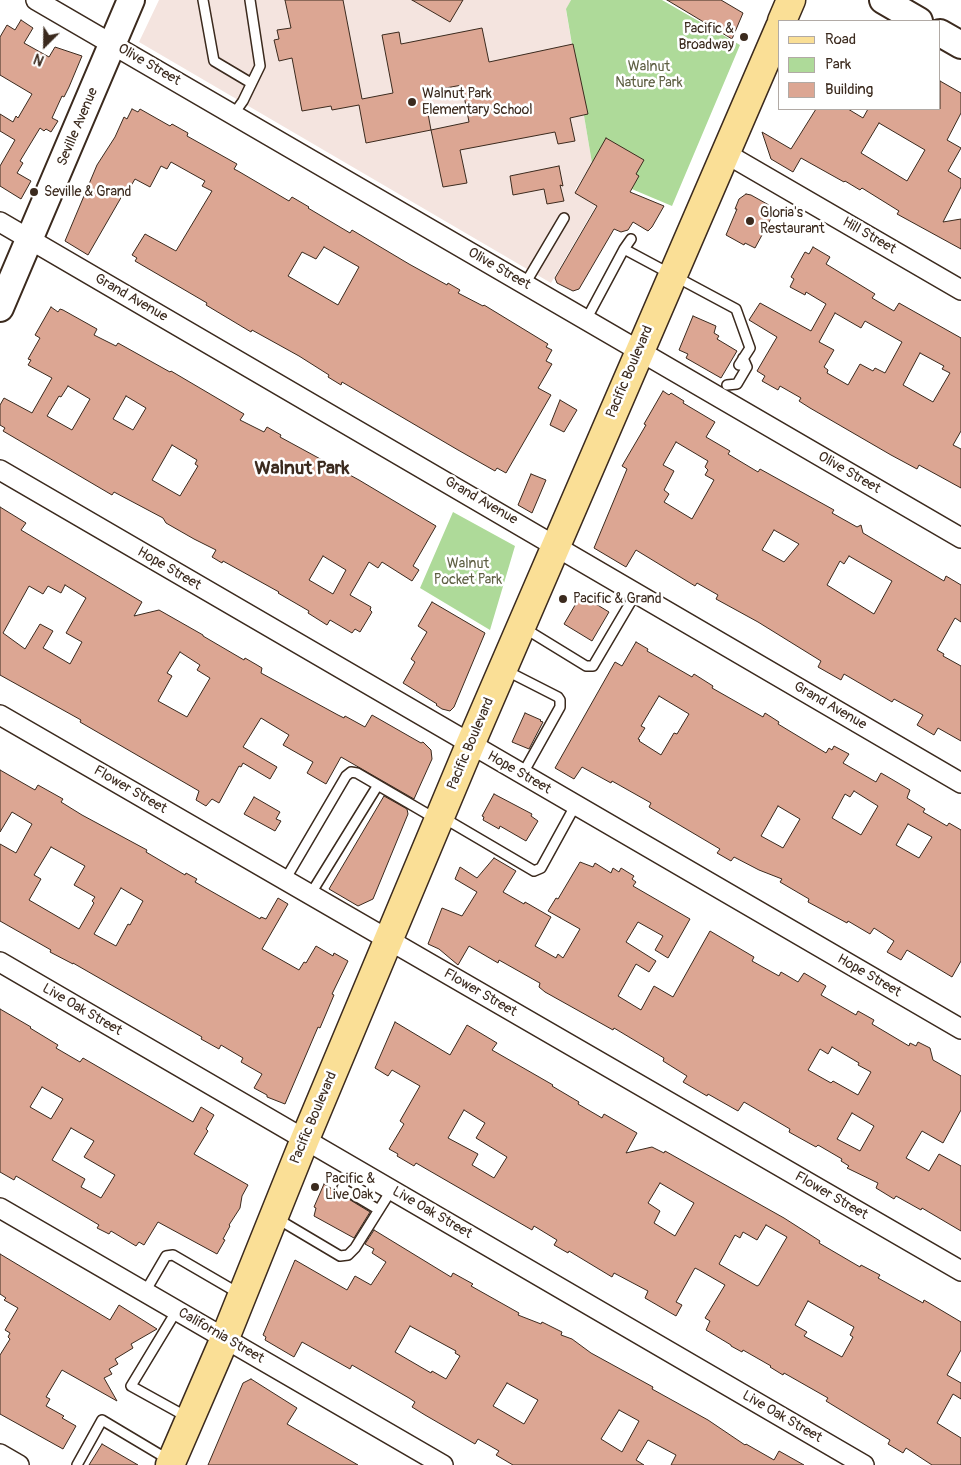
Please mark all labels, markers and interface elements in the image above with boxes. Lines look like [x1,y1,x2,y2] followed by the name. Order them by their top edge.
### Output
[20,20,70,70] north arrow
[778,20,941,110] legend
[679,21,734,54] place label: Pacific & Broadway
[825,30,856,49] text: Road
[738,31,750,43] marker: Pacific & Broadway
[115,40,183,90] street label: Olive Street
[31,50,47,69] text: N
[825,55,851,74] text: Park
[615,59,683,92] park label: Walnut Nature Park
[825,80,873,99] text: Building
[54,85,102,169] street label: Seville Avenue
[422,86,533,118] place label: Walnut Park Elementary School
[406,96,418,108] marker: Walnut Park Elementary School
[44,184,131,200] place label: Seville & Grand
[28,186,40,198] marker: Seville & Grand
[760,205,825,238] place label: Gloria's Restaurant
[839,214,899,258] street label: Hill Street
[744,215,756,227] marker: Gloria's Restaurant
[465,244,533,294] street label: Olive Street
[92,270,170,326] street label: Grand Avenue
[603,323,657,421] street label: Pacific Boulevard
[815,448,883,498] street label: Olive Street
[255,458,349,480] district label: Walnut Park
[442,473,520,529] street label: Grand Avenue
[134,544,204,594] street label: Hope Street
[434,556,502,588] park label: Walnut Pocket Park
[573,591,662,607] place label: Pacific & Grand
[557,593,569,605] marker: Pacific & Grand
[791,678,869,734] street label: Grand Avenue
[444,695,498,793] street label: Pacific Boulevard
[484,748,554,798] street label: Hope Street
[91,762,169,818] street label: Flower Street
[834,951,904,1001] street label: Hope Street
[441,965,519,1021] street label: Flower Street
[39,980,125,1040] street label: Live Oak Street
[287,1069,341,1167] street label: Pacific Boulevard
[792,1168,870,1224] street label: Flower Street
[325,1171,375,1204] place label: Pacific & Live Oak
[309,1181,321,1193] marker: Pacific & Live Oak
[389,1183,475,1243] street label: Live Oak Street
[175,1305,267,1367] street label: California Street
[739,1387,825,1447] street label: Live Oak Street

